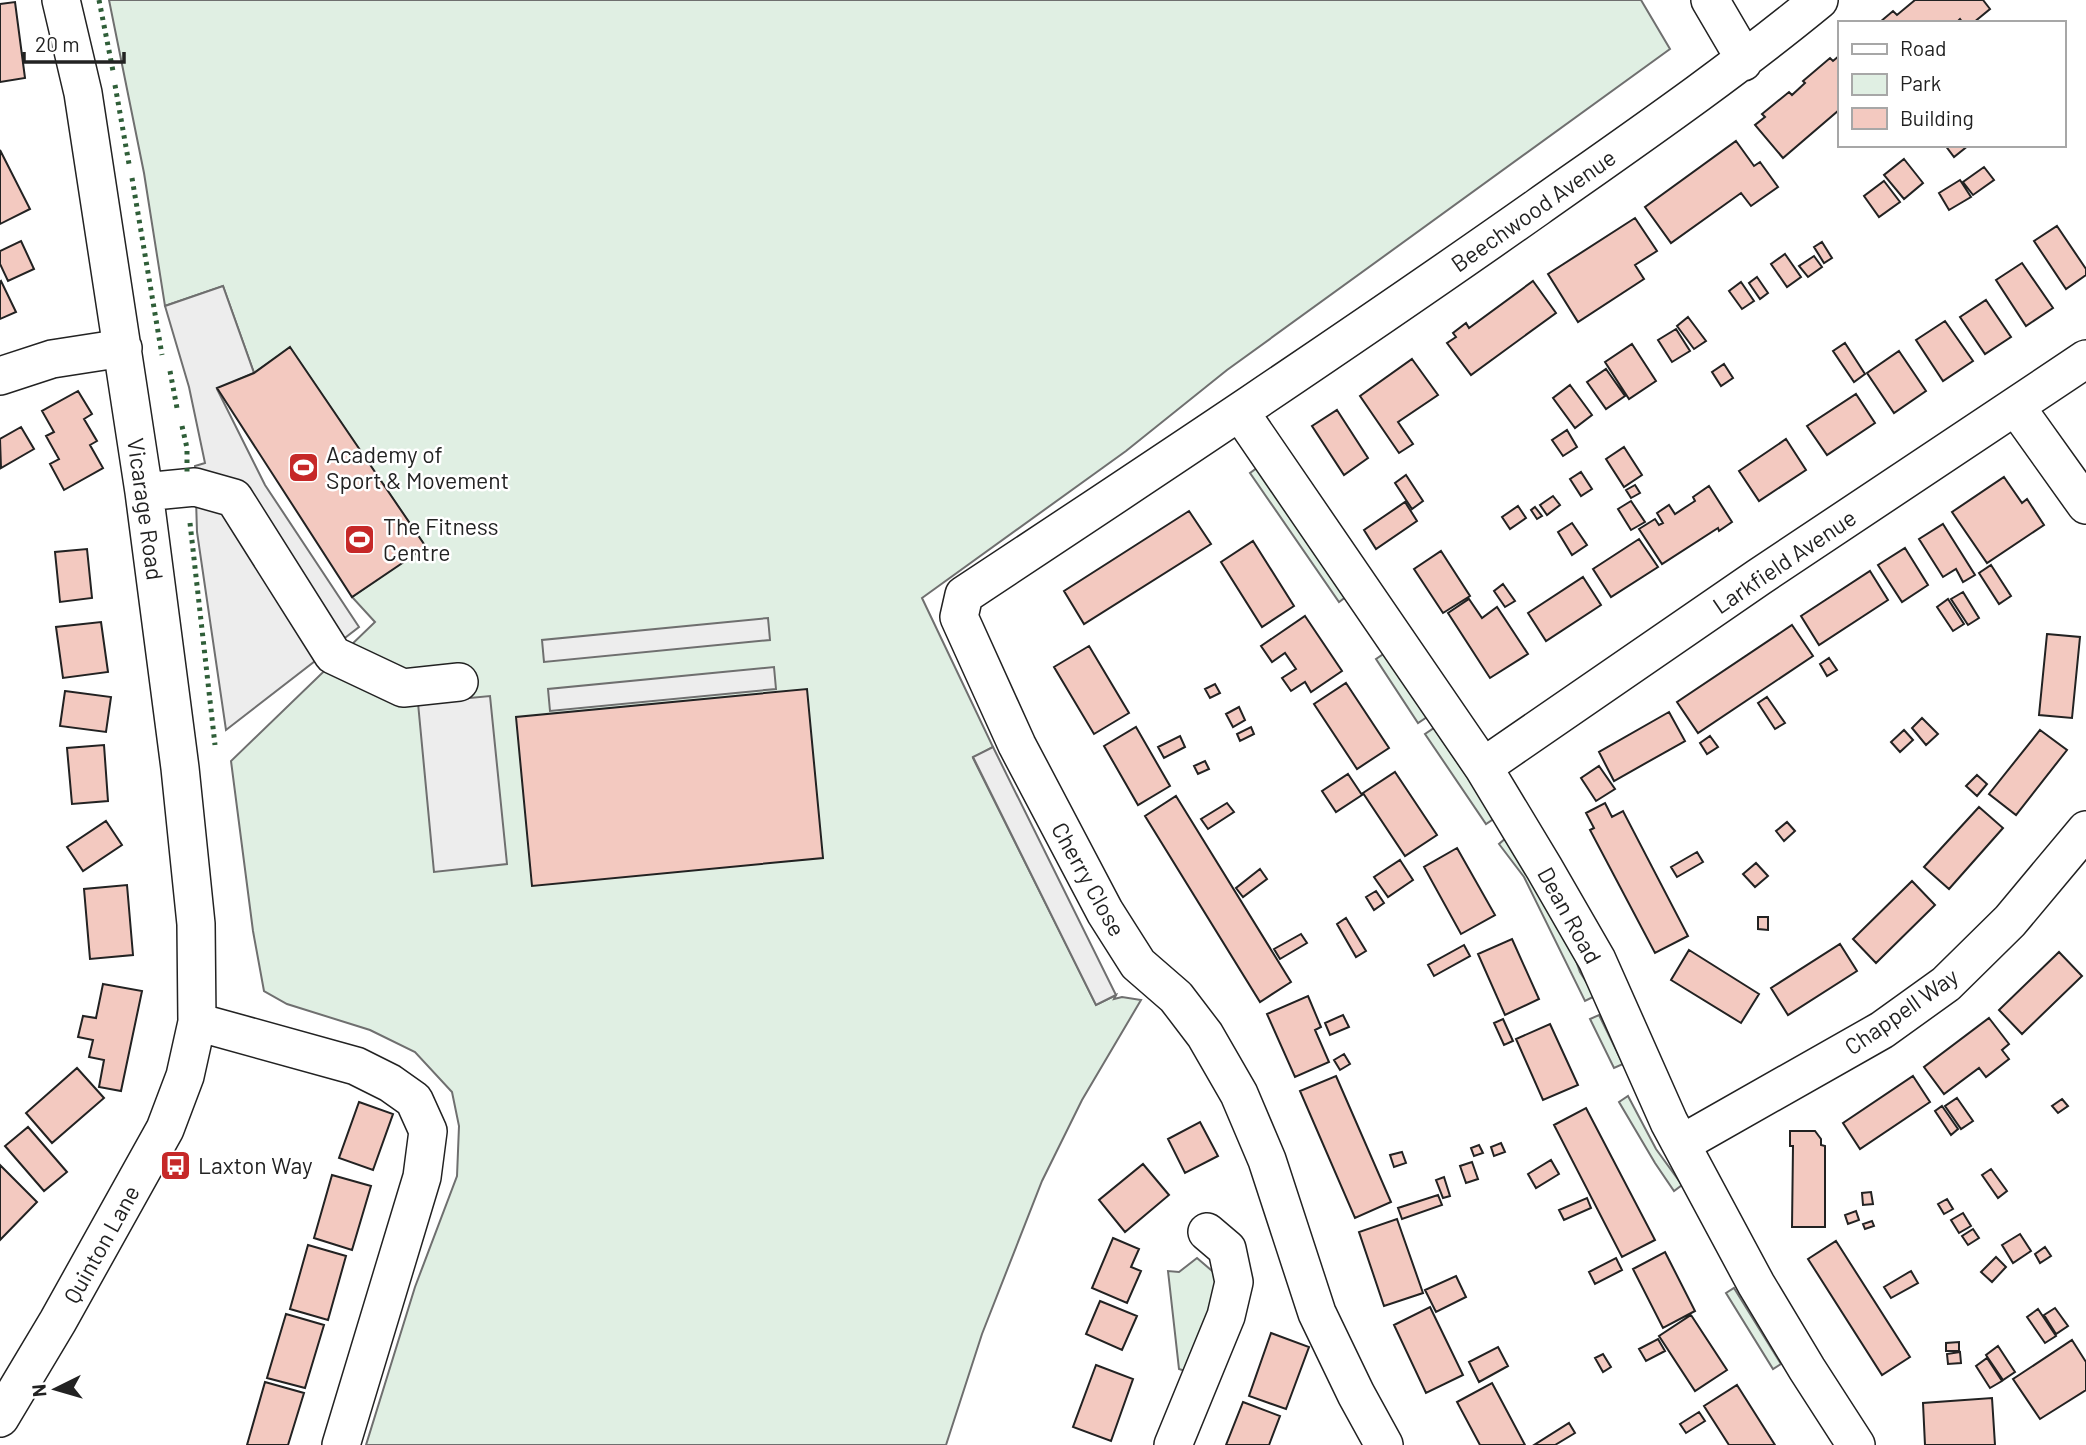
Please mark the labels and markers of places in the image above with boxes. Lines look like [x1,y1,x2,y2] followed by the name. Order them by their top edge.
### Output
[326,440,509,494] place label: Academy of Sport & Movement
[286,450,320,484] sports icon: Academy of Sport & Movement
[383,512,499,566] place label: The Fitness Centre
[343,522,377,556] sports icon: The Fitness Centre
[158,1148,192,1182] bus stop icon: Laxton Way
[198,1151,313,1179] place label: Laxton Way

